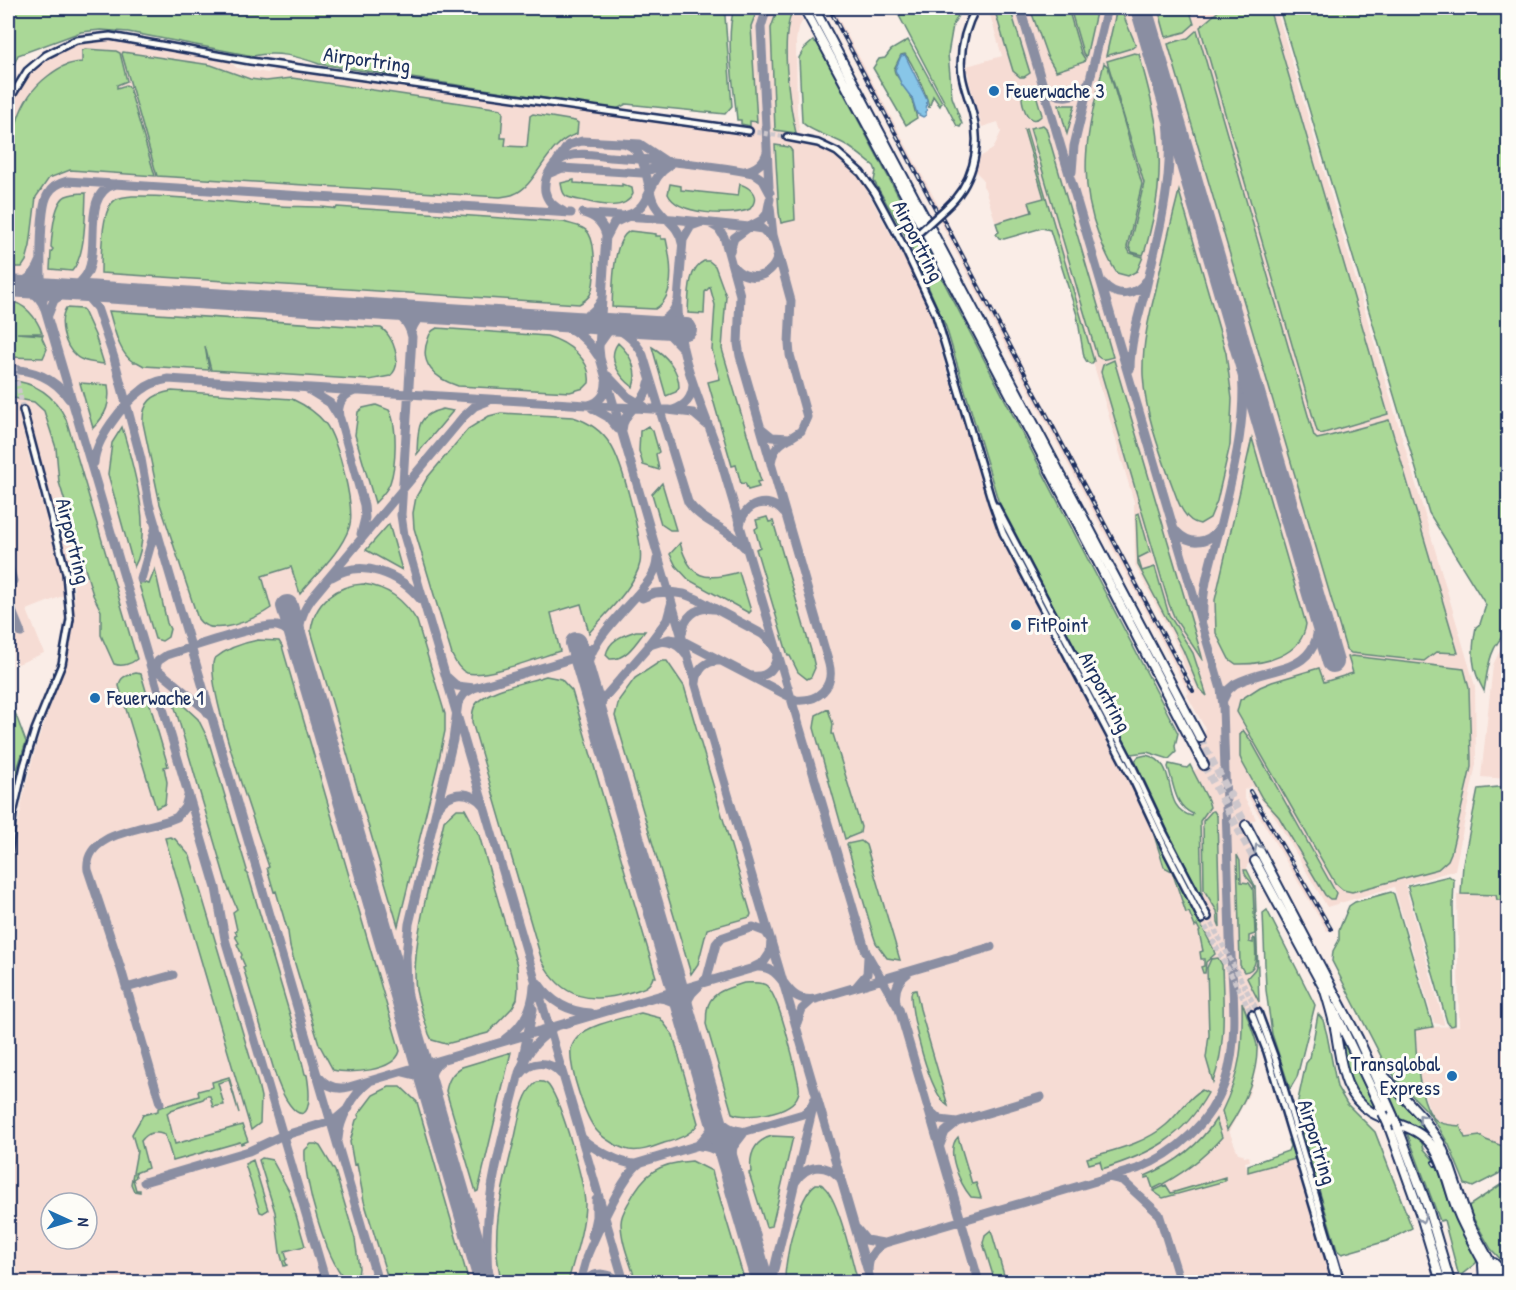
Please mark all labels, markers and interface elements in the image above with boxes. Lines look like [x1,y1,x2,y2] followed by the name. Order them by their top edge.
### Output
[322,39,412,80] street label: Airportring
[1005,76,1105,105] place label: Feuerwache 3
[987,84,1001,98] marker: Feuerwache 3
[886,195,951,286] street label: Airportring
[49,495,98,587] street label: Airportring
[1027,610,1089,639] place label: FitPoint
[1009,618,1023,632] marker: FitPoint
[1072,646,1139,737] street label: Airportring
[106,683,204,712] place label: Feuerwache 1
[88,691,102,705] marker: Feuerwache 1
[1254,844,1265,854] one-way arrow
[1350,1049,1440,1102] place label: Transglobal Express
[1445,1069,1459,1083] marker: Transglobal Express
[1291,1096,1344,1188] street label: Airportring
[1419,1114,1430,1125] one-way arrow
[39,1191,99,1251] north arrow
[1415,1213,1428,1224] one-way arrow
[73,1217,95,1228] text: N

